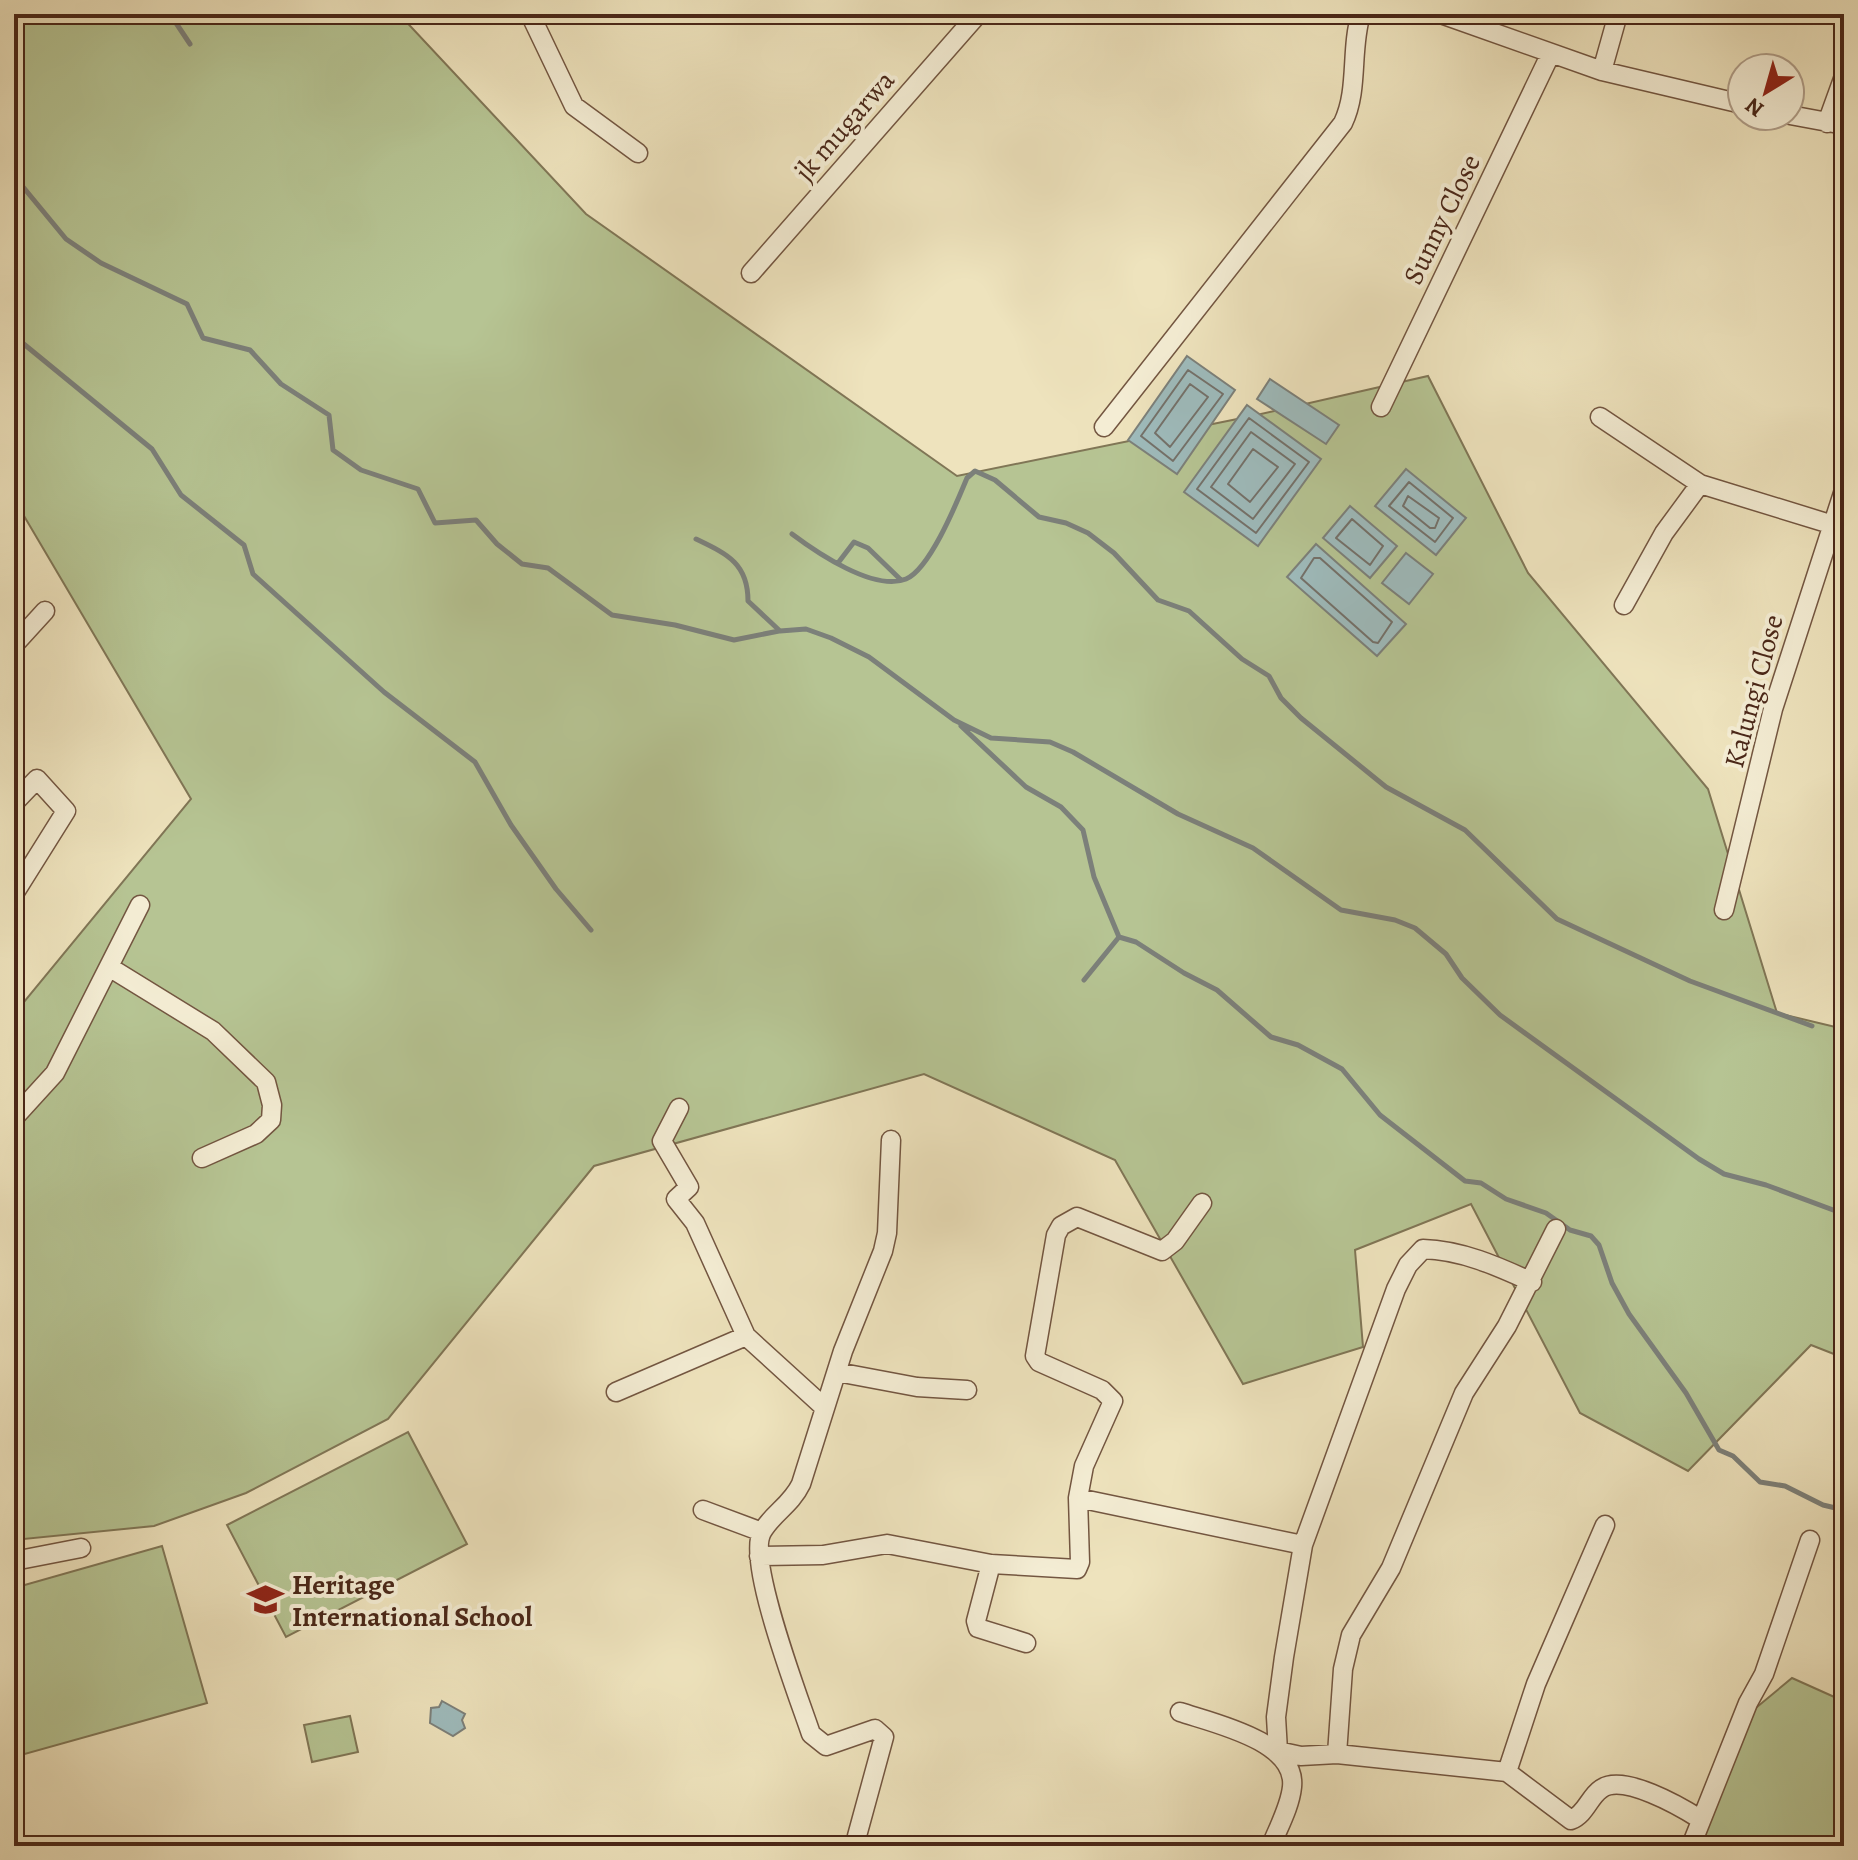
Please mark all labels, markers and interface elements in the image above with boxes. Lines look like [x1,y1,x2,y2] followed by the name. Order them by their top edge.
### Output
[1726,52,1806,132] north arrow
[786,62,903,189] street label: jk mugarwa
[1739,90,1770,124] text: N
[1394,148,1490,291] street label: Sunny Close
[1715,610,1793,772] street label: Kalungi Close
[292,1566,533,1636] place label: Heritage International School
[247,1581,285,1619] school or university icon: Heritage International School

